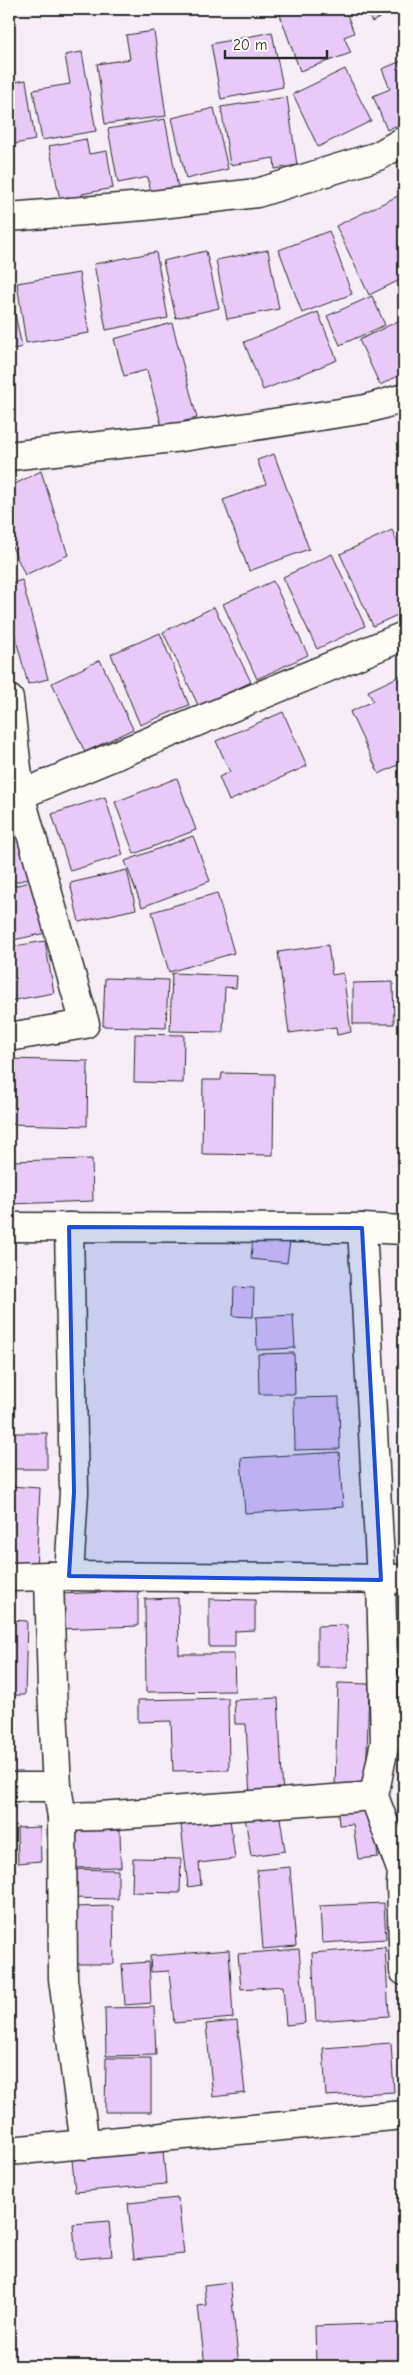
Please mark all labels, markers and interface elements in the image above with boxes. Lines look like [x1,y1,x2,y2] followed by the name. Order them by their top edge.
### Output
[225,28,328,60] scale bar
[233,36,267,54] text: 20 m

